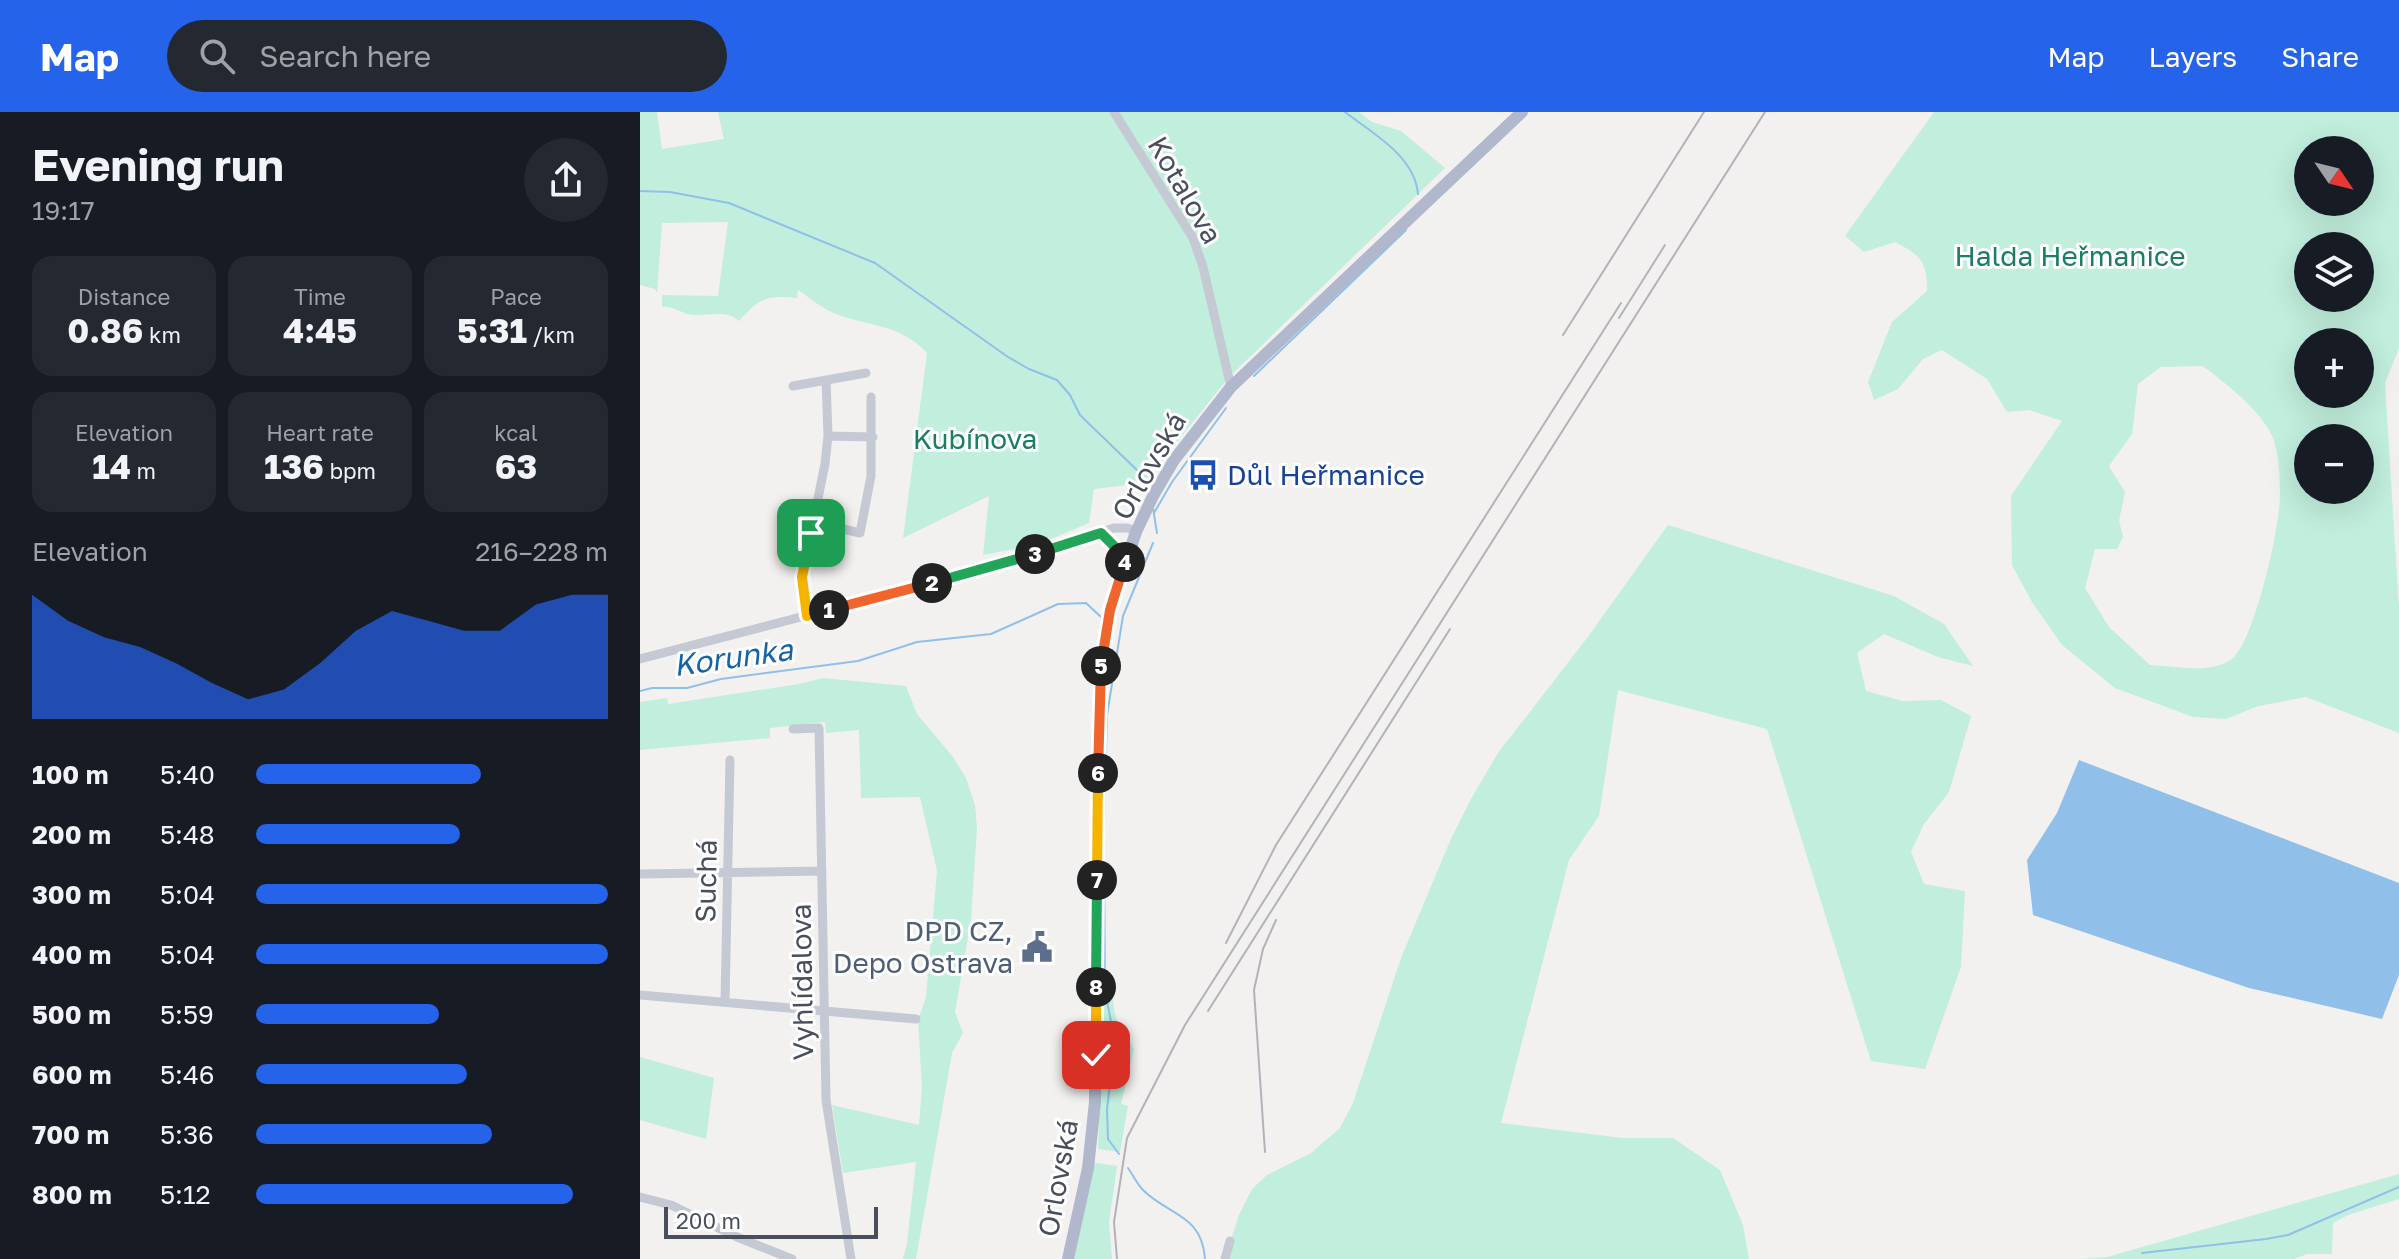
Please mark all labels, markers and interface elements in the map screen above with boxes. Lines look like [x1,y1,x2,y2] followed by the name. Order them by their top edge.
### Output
[167,20,727,92] search box
[40,34,119,79] text: Map
[195,34,239,78] icon: search
[259,38,431,74] text: Search here
[2047,40,2105,73] text: Map
[2149,40,2237,73] text: Layers
[2281,40,2359,73] text: Share
[1142,130,1229,249] street label: Kotalova
[2294,136,2374,216] north arrow
[2294,136,2374,504] map controls
[32,138,284,191] text: Evening run
[524,138,608,222] button: share
[32,195,95,226] text: 19:17
[2294,232,2374,312] button: layers
[1954,239,2186,272] park label: Halda Heřmanice
[78,283,170,310] text: Distance
[294,283,346,310] text: Time
[490,283,542,310] text: Pace
[67,310,143,350] text: 0.86
[283,310,357,350] text: 4:45
[457,310,527,350] text: 5:31
[143,321,181,348] text: km
[527,321,575,348] text: /km
[2294,328,2374,408] button: +
[1105,406,1192,525] street label: Orlovská
[75,419,173,446] text: Elevation
[266,419,374,446] text: Heart rate
[494,419,538,446] text: kcal
[913,422,1037,455] park label: Kubínova
[2294,424,2374,504] button: −
[92,446,131,486] text: 14
[264,446,324,486] text: 136
[495,446,537,486] text: 63
[131,457,156,484] text: m
[324,457,376,484] text: bpm
[1186,458,1220,492] bus stop icon: Důl Heřmanice
[1227,458,1425,491] place label: Důl Heřmanice
[777,499,845,567] pin
[789,511,833,555] icon: arrive
[1015,534,1055,574] pin: 3
[32,536,148,567] text: Elevation
[475,536,608,567] text: 216–228 m
[1028,540,1042,567] text: 3
[1105,542,1145,582] pin: 4
[1118,548,1132,575] text: 4
[912,563,952,603] pin: 2
[925,569,939,596] text: 2
[809,590,849,630] pin: 1
[823,596,835,623] text: 1
[671,631,796,683] water label: Korunka
[1081,646,1121,686] pin: 5
[1094,652,1108,679] text: 5
[1078,753,1118,793] pin: 6
[32,759,108,790] text: 100 m
[160,759,215,790] text: 5:40
[1091,759,1105,786] text: 6
[32,819,111,850] text: 200 m
[160,819,215,850] text: 5:48
[688,839,723,923] street label: Suchá
[1077,860,1117,900] pin: 7
[1091,866,1103,893] text: 7
[32,879,111,910] text: 300 m
[160,879,215,910] text: 5:04
[784,903,819,1061] street label: Vyhlídalova
[833,914,1013,979] place label: DPD CZ, Depo Ostrava
[1020,930,1054,964] public building icon: DPD CZ, Depo Ostrava
[32,939,111,970] text: 400 m
[160,939,215,970] text: 5:04
[1076,967,1116,1007] pin: 8
[1089,973,1103,1000] text: 8
[32,999,111,1030] text: 500 m
[160,999,214,1030] text: 5:59
[1062,1021,1130,1089] pin
[1074,1033,1118,1077] icon: check
[32,1059,112,1090] text: 600 m
[160,1059,214,1090] text: 5:46
[1031,1117,1084,1239] street label: Orlovská
[32,1119,109,1150] text: 700 m
[160,1119,214,1150] text: 5:36
[32,1179,112,1210] text: 800 m
[160,1179,211,1210] text: 5:12
[664,1203,878,1239] scale bar
[676,1207,741,1234] text: 200 m

